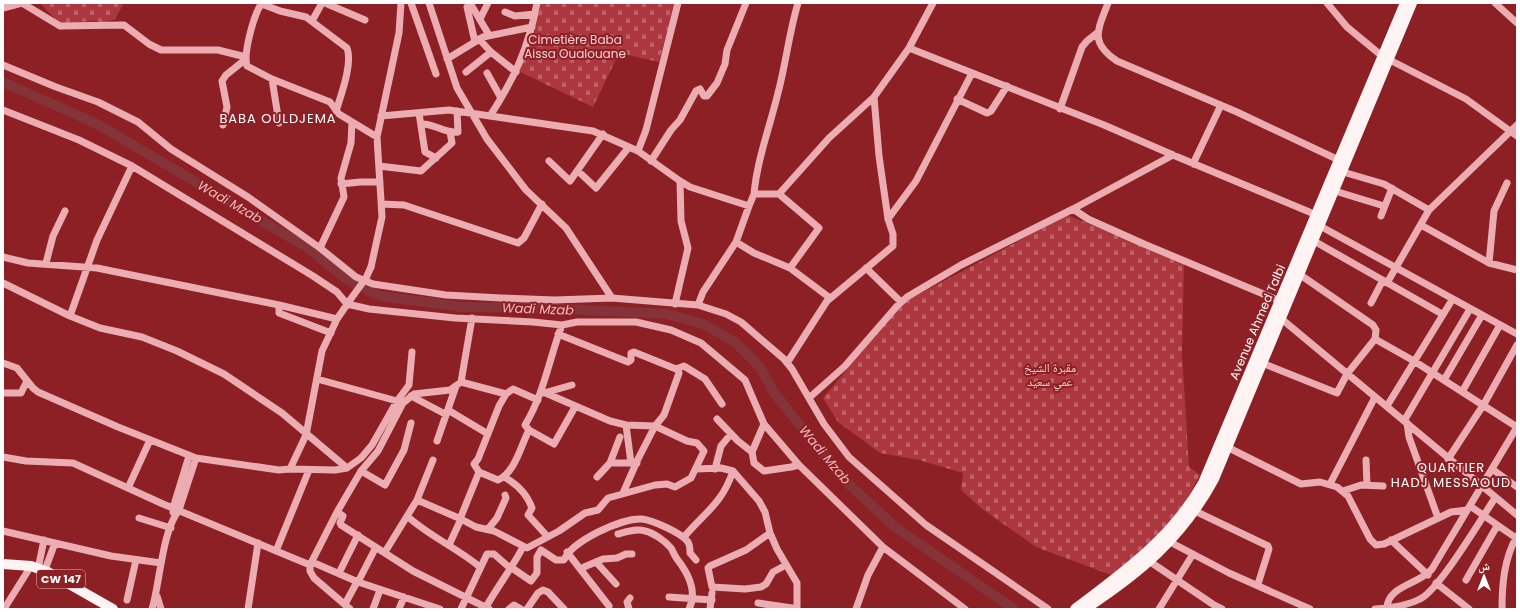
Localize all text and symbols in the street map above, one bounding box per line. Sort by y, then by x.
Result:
park label: Cimetière Baba Aissa Oualouane [524,31,626,62]
district label: BABA OULDJEMA [219,109,337,128]
water label: Wadi Mzab [194,176,266,228]
street label: Avenue Ahmed Talbi [1225,262,1289,382]
water label: Wadi Mzab [502,298,575,320]
park label: مقبرة الشيخ عمي سعيد [1024,359,1076,392]
water label: Wadi Mzab [795,421,856,489]
district label: QUARTIER HADJ MESSAOUD [1391,458,1511,492]
north arrow [1464,556,1504,596]
text: ش [1478,558,1490,574]
road number: CW 147 [37,570,85,588]

